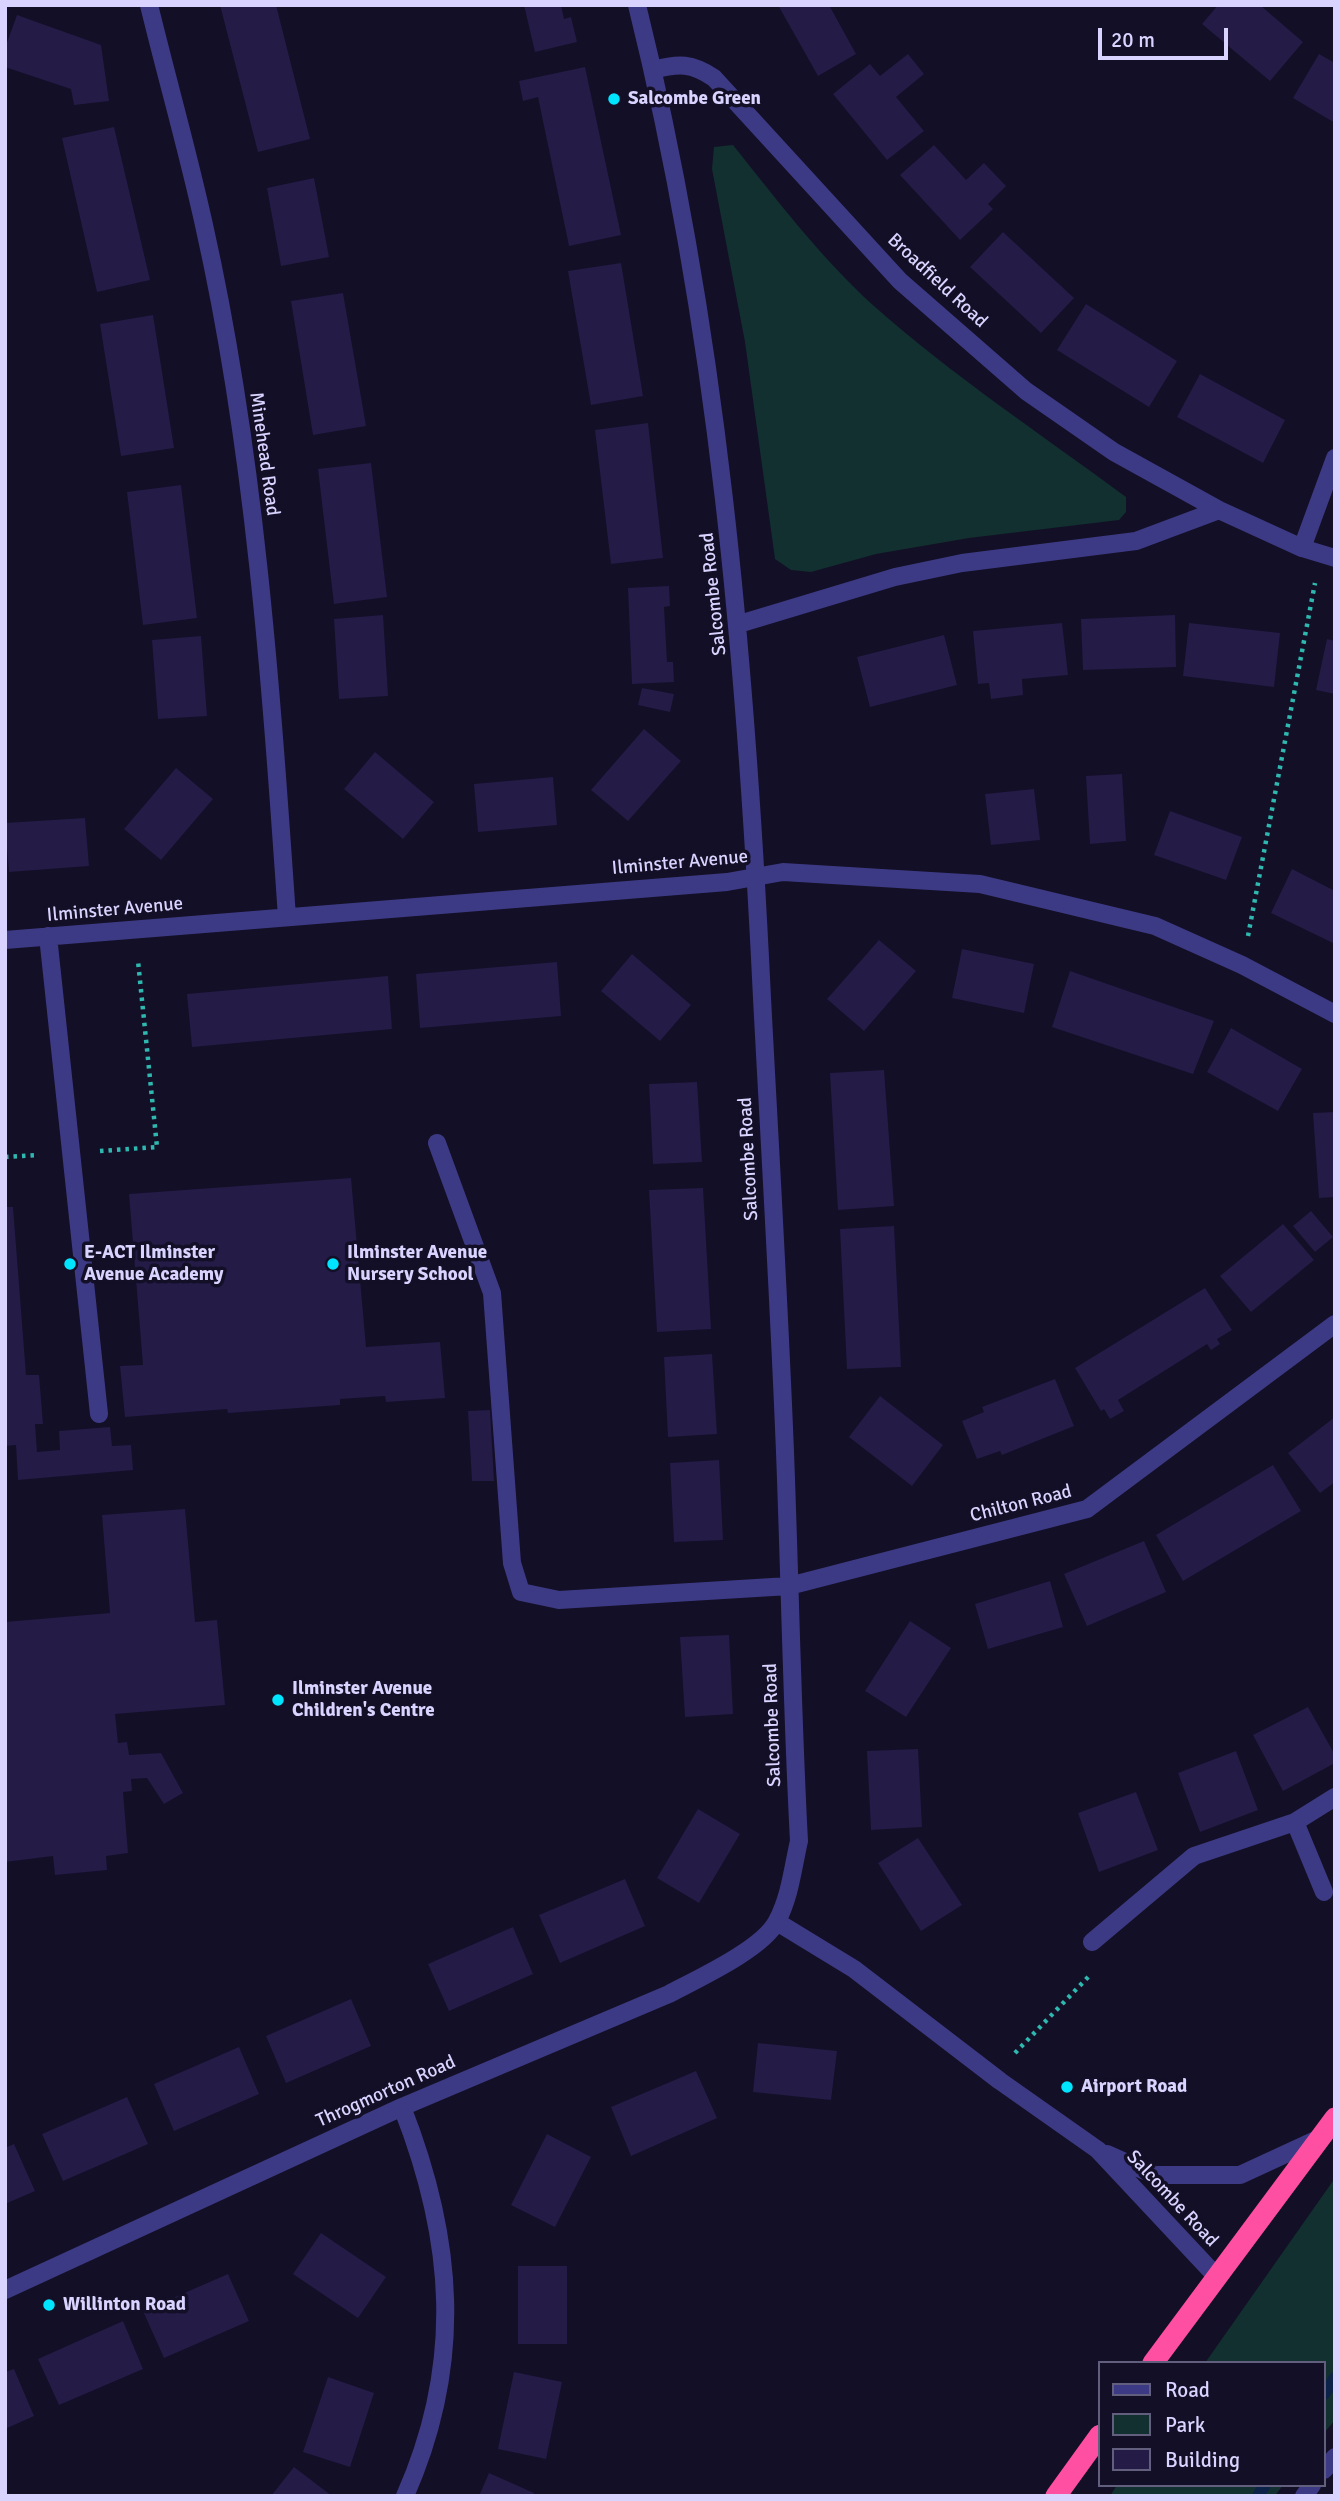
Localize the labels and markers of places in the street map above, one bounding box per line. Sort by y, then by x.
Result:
place label: Salcombe Green [628,88,761,110]
marker: Salcombe Green [606,91,622,107]
place label: E-ACT Ilminster Avenue Academy [84,1242,223,1286]
place label: Ilminster Avenue Nursery School [347,1242,487,1286]
marker: E-ACT Ilminster Avenue Academy [62,1256,78,1272]
marker: Ilminster Avenue Nursery School [325,1256,341,1272]
place label: Ilminster Avenue Children's Centre [292,1678,435,1722]
marker: Ilminster Avenue Children's Centre [270,1692,286,1708]
place label: Airport Road [1081,2076,1187,2098]
marker: Airport Road [1059,2079,1075,2095]
place label: Willinton Road [63,2294,186,2316]
marker: Willinton Road [41,2297,57,2313]

